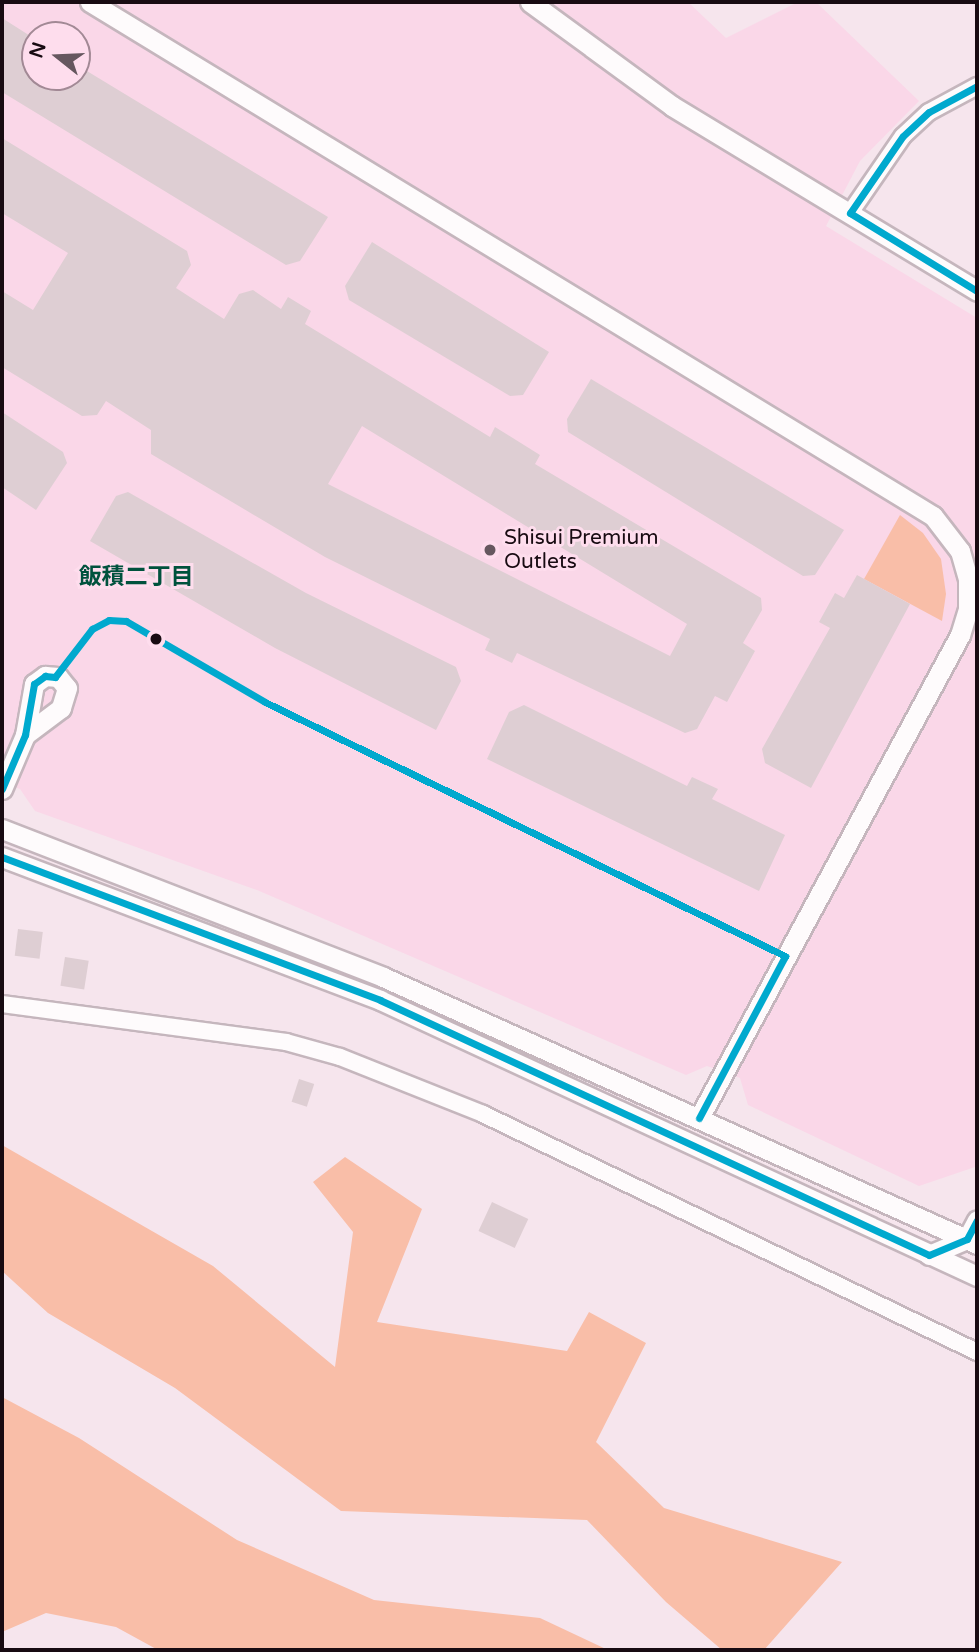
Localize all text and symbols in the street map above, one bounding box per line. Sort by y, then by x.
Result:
north arrow [21,21,91,91]
text: N [25,39,51,61]
place label: Shisui Premium Outlets [504,525,658,575]
marker: Shisui Premium Outlets [482,542,498,558]
district label: 飯積二丁目 [79,563,193,591]
unlabelled marker [149,632,163,646]

